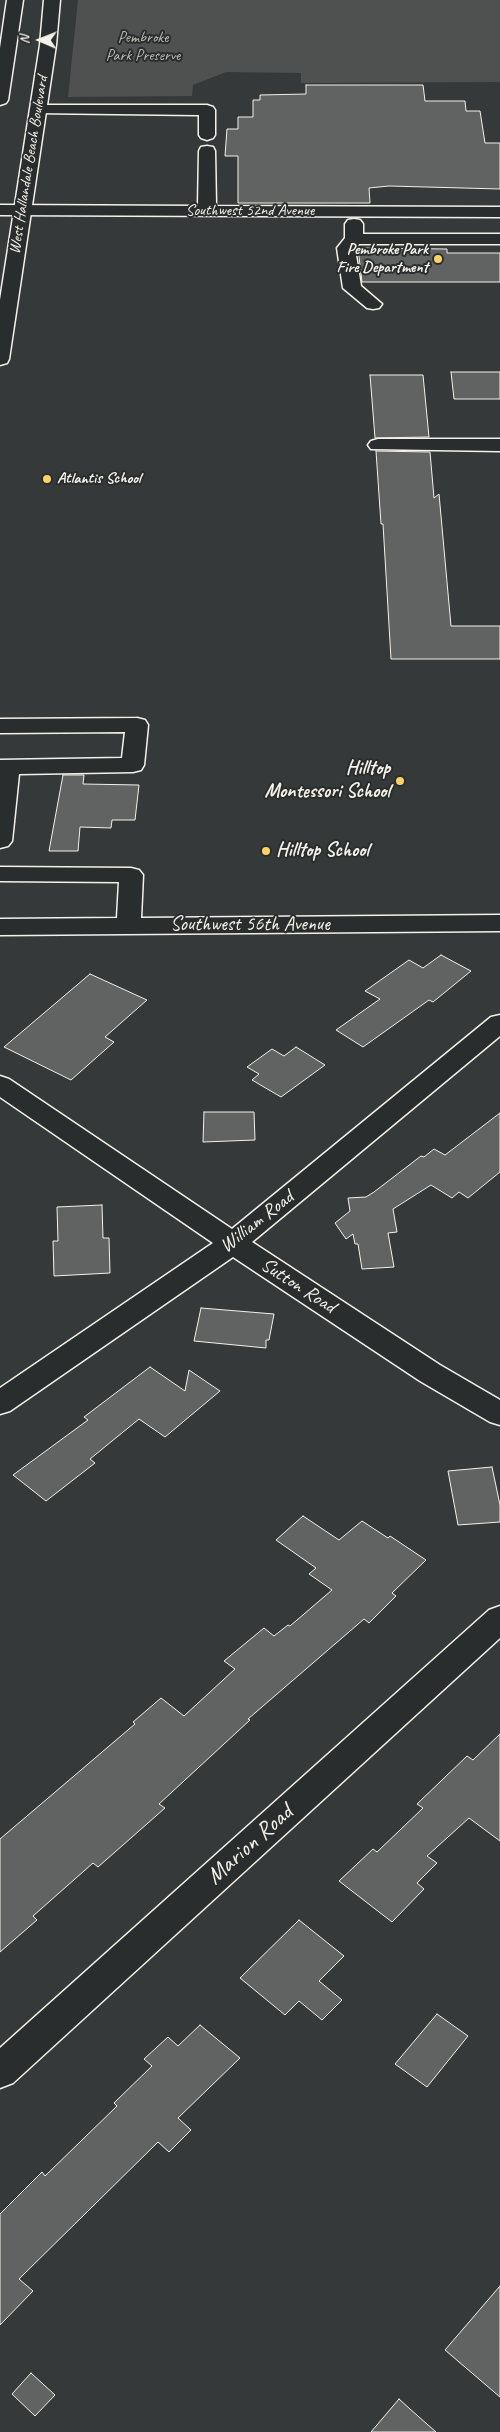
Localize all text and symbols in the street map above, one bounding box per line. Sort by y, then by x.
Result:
north arrow [15,15,65,65]
park label: Pembroke Park Preserve [106,28,180,66]
text: N [16,35,33,44]
street label: West Hallandale Beach Boulevard [5,75,53,255]
street label: Southwest 52nd Avenue [186,201,314,221]
place label: Pembroke Park Fire Department [337,240,428,278]
marker: Pembroke Park Fire Department [432,253,444,265]
place label: Atlantis School [57,469,141,489]
marker: Atlantis School [41,473,53,485]
place label: Hilltop Montessori School [264,757,390,804]
marker: Hilltop Montessori School [394,775,406,787]
place label: Hilltop School [276,839,369,863]
marker: Hilltop School [260,845,272,857]
street label: Southwest 56th Avenue [170,913,330,937]
street label: William Road [215,1186,299,1258]
street label: Sutton Road [256,1253,340,1319]
street label: Marion Road [201,1799,299,1891]

